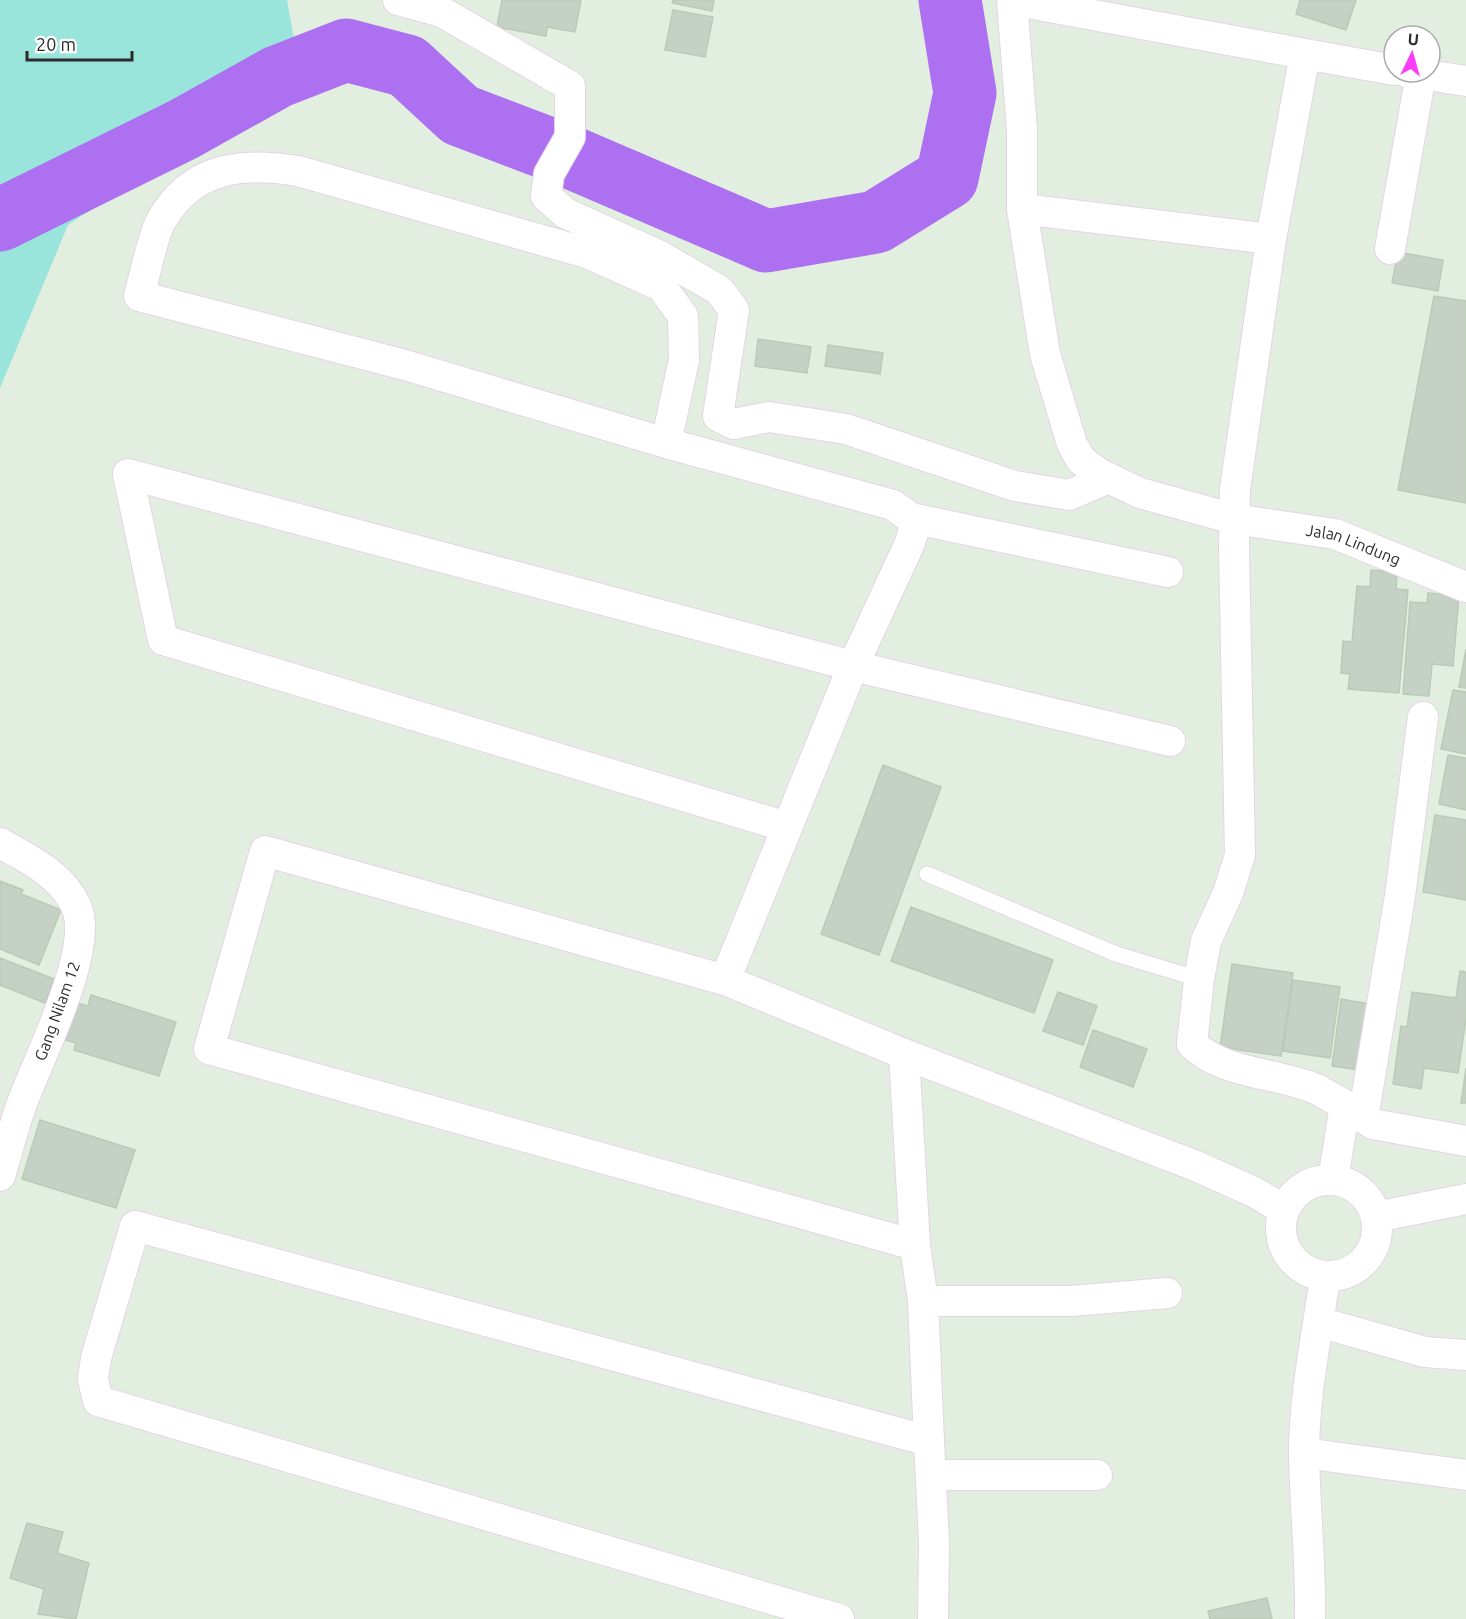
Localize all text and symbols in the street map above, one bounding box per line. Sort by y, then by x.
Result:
scale bar [27,24,132,62]
north arrow [1382,24,1442,84]
text: U [1407,30,1420,49]
text: 20 m [36,34,76,54]
street label: Jalan Lindung [1305,521,1403,569]
street label: Gang Nilam 12 [31,959,83,1063]

